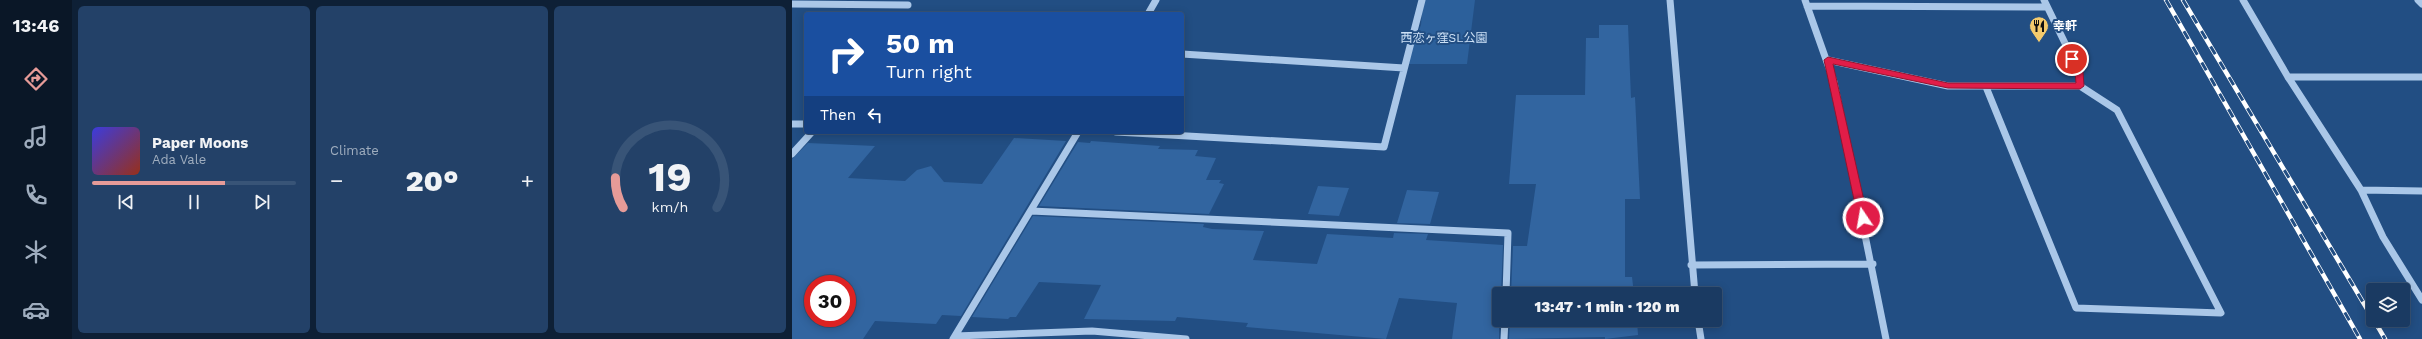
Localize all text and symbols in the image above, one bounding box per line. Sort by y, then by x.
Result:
text: 13:46 [13,15,59,36]
restaurant icon: 幸軒 [2028,15,2050,43]
place label: 幸軒 [2053,19,2077,33]
text: 50 m [886,27,955,60]
icon: right [820,28,872,80]
park label: 西恋ヶ窪SL公園 [1401,31,1487,45]
pin [2055,42,2089,76]
icon: arrive [2061,48,2083,70]
text: Turn right [886,61,972,82]
icon: directions [22,65,50,93]
icon: left [864,104,886,126]
text: Then [820,106,856,124]
icon: music [22,123,50,151]
text: Paper Moons [152,134,248,152]
text: Climate [330,143,379,158]
text: 19 [648,151,692,200]
text: Ada Vale [152,152,206,167]
text: 20° [406,163,458,198]
text: − [330,168,343,193]
text: + [521,168,534,193]
icon: phone [22,181,50,209]
icon: previous [115,191,137,213]
icon: pause [183,191,205,213]
icon: next [251,191,273,213]
position arrow [1842,197,1884,239]
text: km/h [652,198,688,214]
icon: climate [22,238,50,266]
speed limit sign: 30 [804,275,856,327]
map controls [2366,283,2410,327]
button: layers [2366,283,2410,327]
icon: car [22,296,50,324]
text: 13:47 · 1 min · 120 m [1534,298,1680,316]

